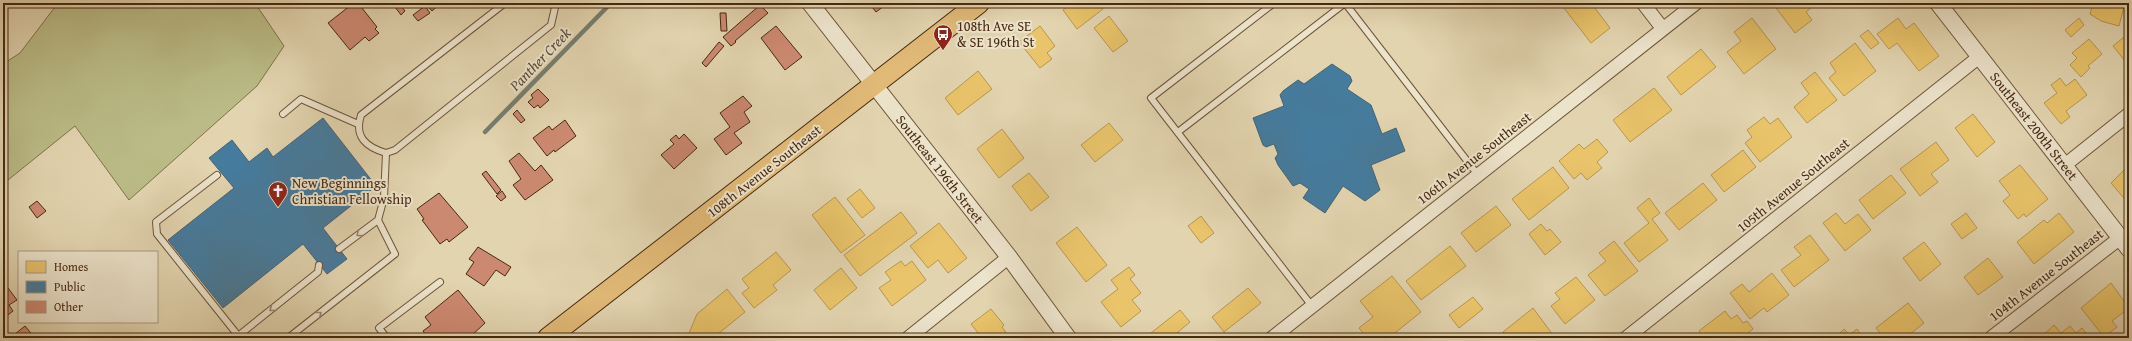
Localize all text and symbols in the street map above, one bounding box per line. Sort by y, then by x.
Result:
place label: 108th Ave SE & SE 196th St [957,16,1034,52]
water label: Panther Creek [504,23,576,96]
bus stop icon: 108th Ave SE & SE 196th St [932,23,954,51]
street label: Southeast 200th Street [1985,68,2083,184]
street label: 106th Avenue Southeast [1413,107,1535,209]
street label: Southeast 196th Street [891,111,989,227]
street label: 108th Avenue Southeast [703,120,825,222]
street label: 105th Avenue Southeast [1732,133,1854,237]
place label: New Beginnings Christian Fellowship [292,173,412,209]
church icon: New Beginnings Christian Fellowship [267,180,289,208]
street label: 104th Avenue Southeast [1985,224,2107,326]
one-way arrow [357,229,364,236]
legend [18,251,158,323]
text: Homes [54,258,89,275]
text: Public [54,278,86,295]
text: Other [54,298,83,315]
one-way arrow [269,304,276,311]
one-way arrow [314,312,321,319]

